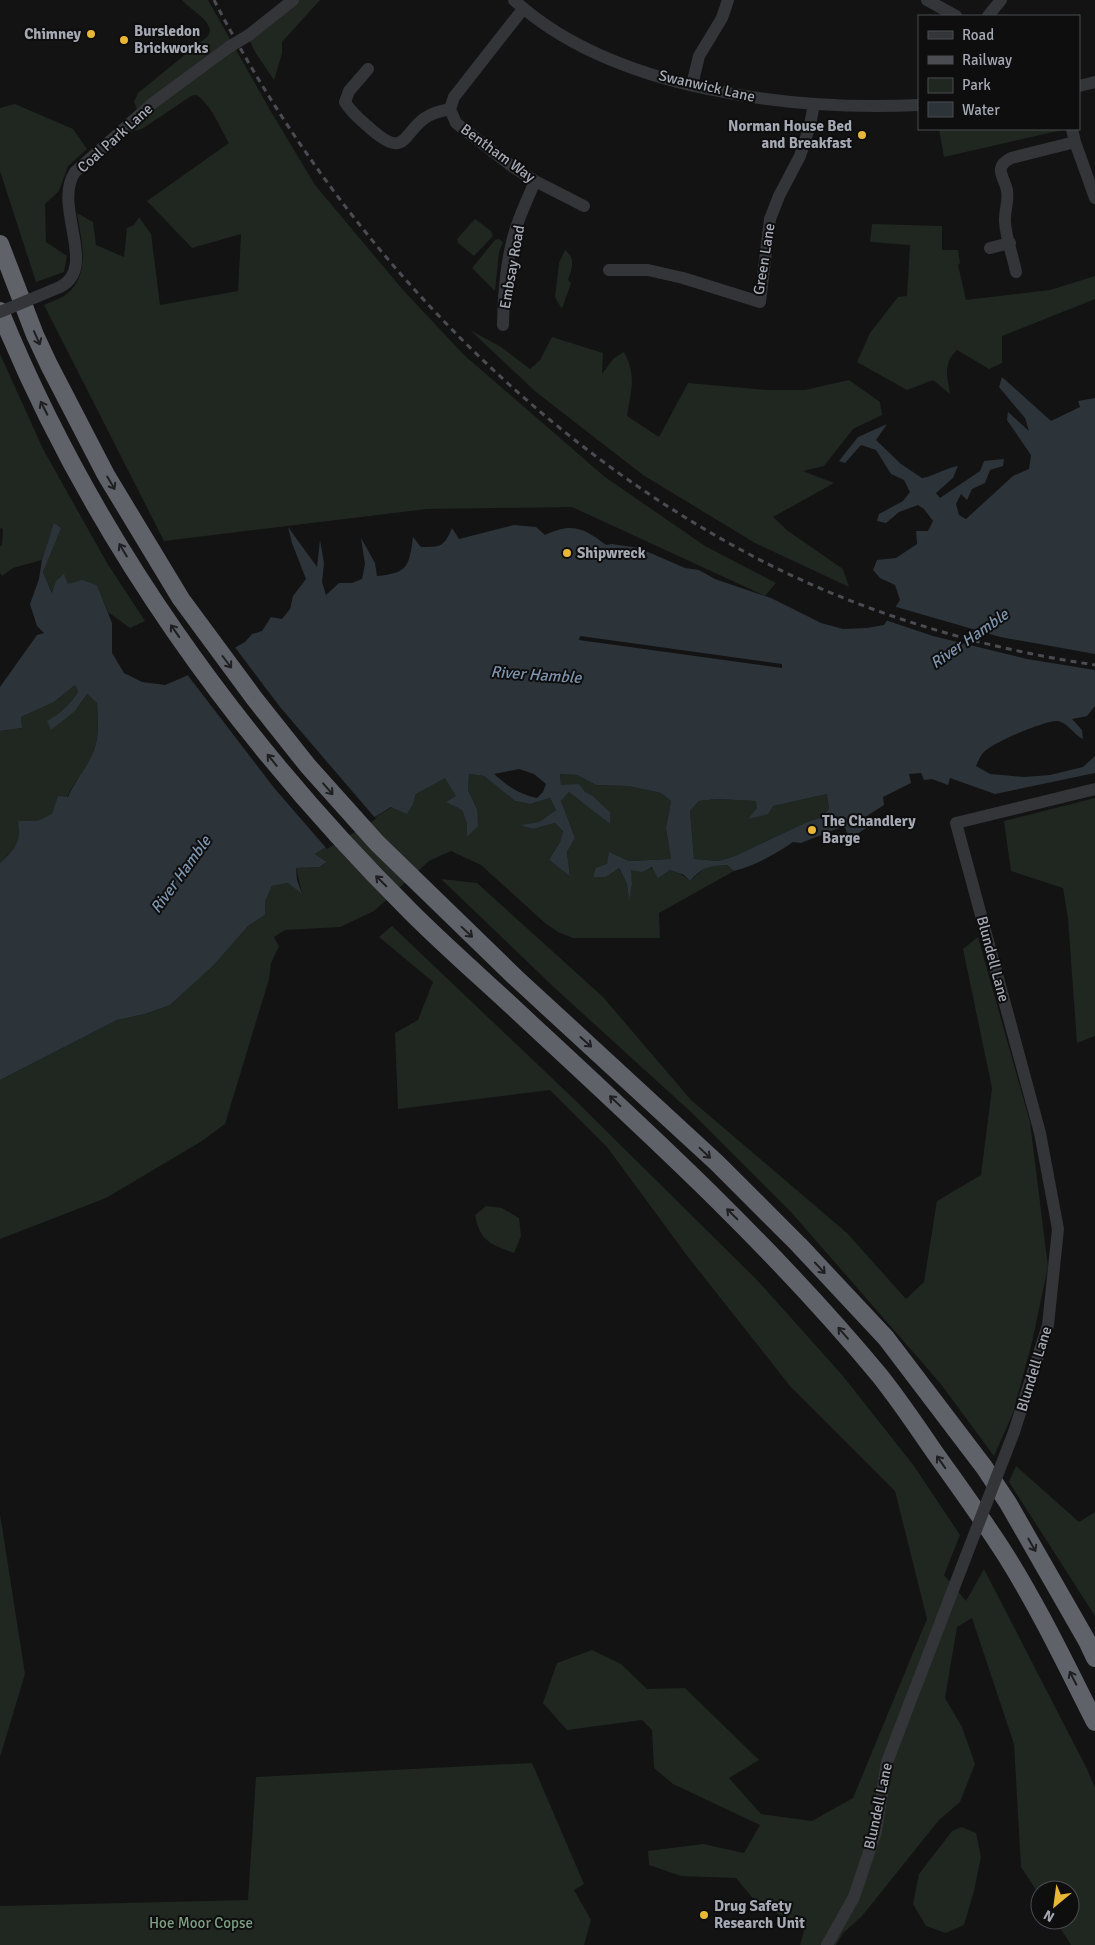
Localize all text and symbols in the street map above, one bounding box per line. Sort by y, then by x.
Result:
legend [918,15,1080,130]
place label: Bursledon Brickworks [134,22,209,57]
place label: Chimney [24,25,82,43]
text: Road [962,26,994,44]
marker: Chimney [85,28,97,40]
marker: Bursledon Brickworks [118,34,130,46]
text: Railway [962,51,1012,69]
street label: Swanwick Lane [657,66,757,106]
text: Park [962,76,991,94]
street label: Coal Park Lane [74,99,156,177]
text: Water [962,101,1000,119]
place label: Norman House Bed and Breakfast [728,117,852,152]
street label: Bentham Way [457,120,539,186]
marker: Norman House Bed and Breakfast [856,129,868,141]
street label: Green Lane [749,222,779,296]
street label: Embsay Road [496,224,528,310]
one-way arrow [32,330,42,345]
one-way arrow [39,401,49,416]
one-way arrow [106,475,116,489]
one-way arrow [117,544,127,558]
place label: Shipwreck [577,544,646,562]
marker: Shipwreck [561,547,573,559]
water label: River Hamble [927,604,1013,673]
one-way arrow [170,624,180,638]
one-way arrow [221,655,232,668]
water label: River Hamble [490,662,583,688]
one-way arrow [267,754,278,767]
one-way arrow [323,782,334,795]
place label: The Chandlery Barge [822,812,916,847]
marker: The Chandlery Barge [806,824,818,836]
water label: River Hamble [146,831,216,917]
one-way arrow [375,876,387,888]
street label: Blundell Lane [973,914,1013,1004]
one-way arrow [461,926,474,938]
one-way arrow [580,1036,593,1048]
one-way arrow [609,1095,621,1107]
one-way arrow [699,1147,712,1158]
one-way arrow [726,1208,738,1220]
one-way arrow [814,1261,826,1274]
street label: Blundell Lane [1013,1324,1055,1414]
one-way arrow [837,1326,849,1339]
one-way arrow [936,1456,947,1469]
one-way arrow [1027,1538,1037,1553]
one-way arrow [1068,1671,1077,1686]
street label: Blundell Lane [860,1761,896,1851]
north arrow [1030,1880,1080,1930]
place label: Drug Safety Research Unit [714,1897,805,1932]
text: N [1041,1906,1057,1926]
marker: Drug Safety Research Unit [698,1909,710,1921]
park label: Hoe Moor Copse [149,1914,253,1932]

